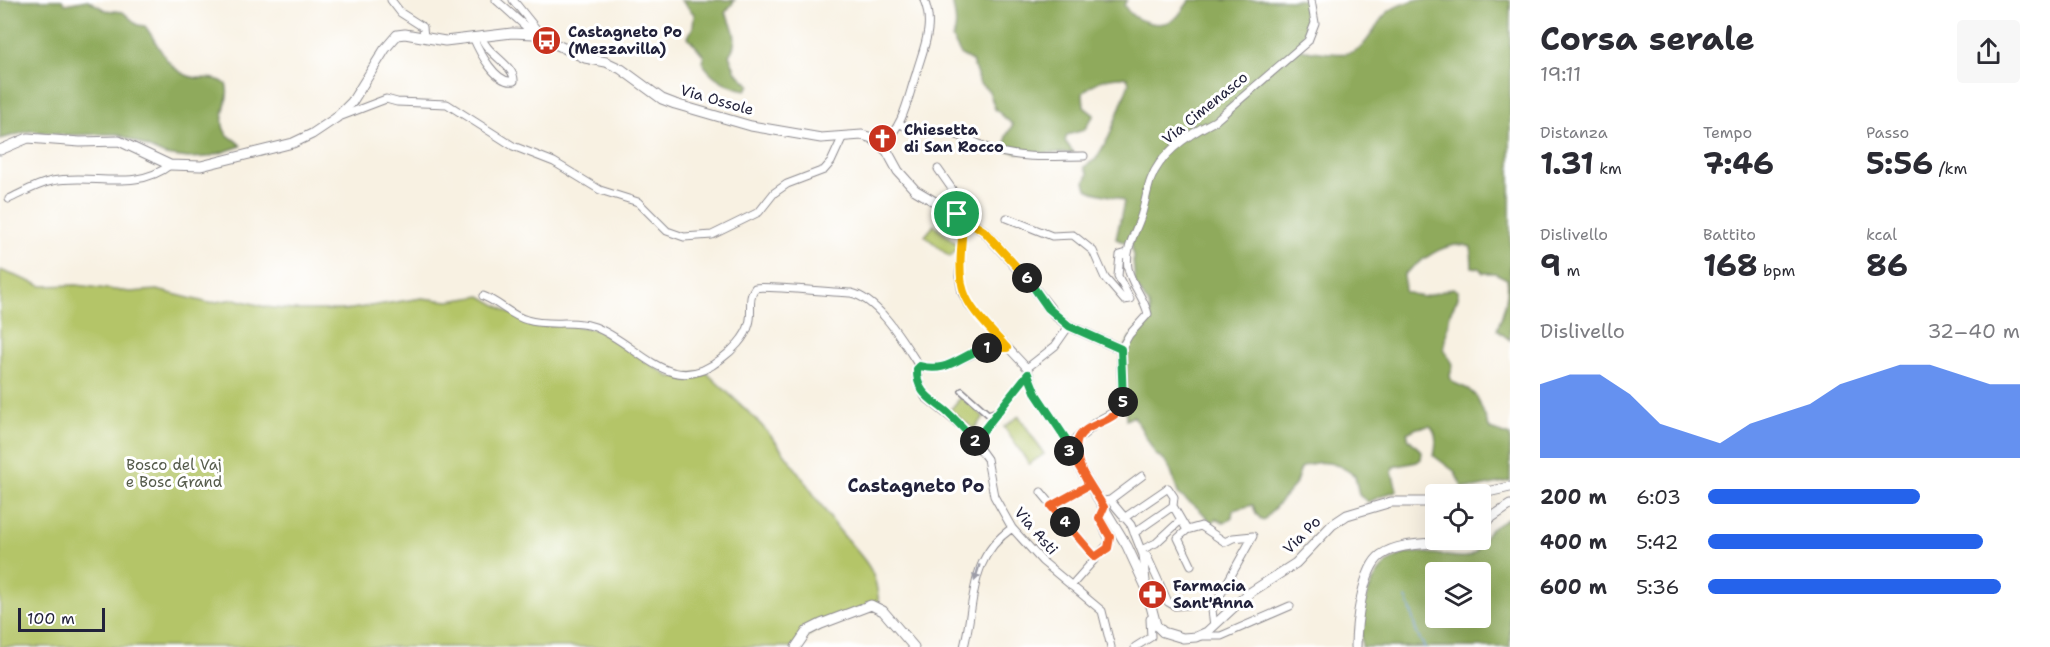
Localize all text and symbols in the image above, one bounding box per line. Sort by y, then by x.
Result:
text: Corsa serale [1540,16,1755,61]
button: share [1957,20,2020,83]
place label: Castagneto Po (Mezzavilla) [568,22,682,59]
bus stop icon: Castagneto Po (Mezzavilla) [531,25,563,57]
text: 19:11 [1540,61,1581,87]
street label: Via Cimenasco [1158,67,1252,149]
street label: Via Ossole [678,80,756,120]
place label: Chiesetta di San Rocco [904,120,1004,157]
text: Distanza [1540,122,1608,143]
text: Tempo [1703,122,1752,143]
text: Passo [1866,122,1909,143]
church icon: Chiesetta di San Rocco [867,123,899,155]
text: 1.31 [1540,143,1594,184]
text: 7:46 [1703,143,1774,184]
text: 5:56 [1866,143,1933,184]
text: km [1594,158,1622,179]
text: /km [1933,158,1967,179]
pin [931,188,982,239]
icon: arrive [940,197,973,230]
text: Dislivello [1540,224,1608,245]
text: Battito [1703,224,1756,245]
text: kcal [1866,224,1897,245]
text: 9 [1540,245,1561,286]
text: 168 [1703,245,1758,286]
text: 86 [1866,245,1908,286]
text: m [1561,260,1580,281]
text: bpm [1758,260,1795,281]
pin: 6 [1012,263,1042,293]
text: 6 [1021,267,1033,288]
text: Dislivello [1540,318,1625,344]
text: 32–40 m [1927,318,2020,344]
pin: 1 [972,333,1002,363]
text: 1 [983,337,991,358]
pin: 5 [1108,387,1138,417]
text: 5 [1118,391,1128,412]
pin: 2 [960,426,990,456]
text: 2 [969,430,981,451]
pin: 3 [1054,436,1084,466]
text: 3 [1063,440,1075,461]
park label: Bosco del Vaj e Bosc Grand [126,455,223,492]
district label: Castagneto Po [848,474,984,498]
map controls [1425,484,1491,628]
button: locate [1425,484,1491,550]
text: 200 m [1540,484,1607,510]
text: 6:03 [1636,484,1681,510]
street label: Via Asti [1010,503,1062,559]
pin: 4 [1050,507,1080,537]
text: 4 [1059,511,1071,532]
street label: Via Po [1279,512,1325,558]
text: 400 m [1540,529,1607,555]
text: 5:42 [1636,529,1678,555]
button: layers [1425,562,1491,628]
one-way arrow [972,564,981,582]
text: 600 m [1540,574,1607,600]
text: 5:36 [1636,574,1679,600]
place label: Farmacia Sant'Anna [1173,576,1254,613]
pharmacy icon: Farmacia Sant'Anna [1136,579,1168,611]
scale bar [18,605,105,632]
text: 100 m [27,608,75,629]

